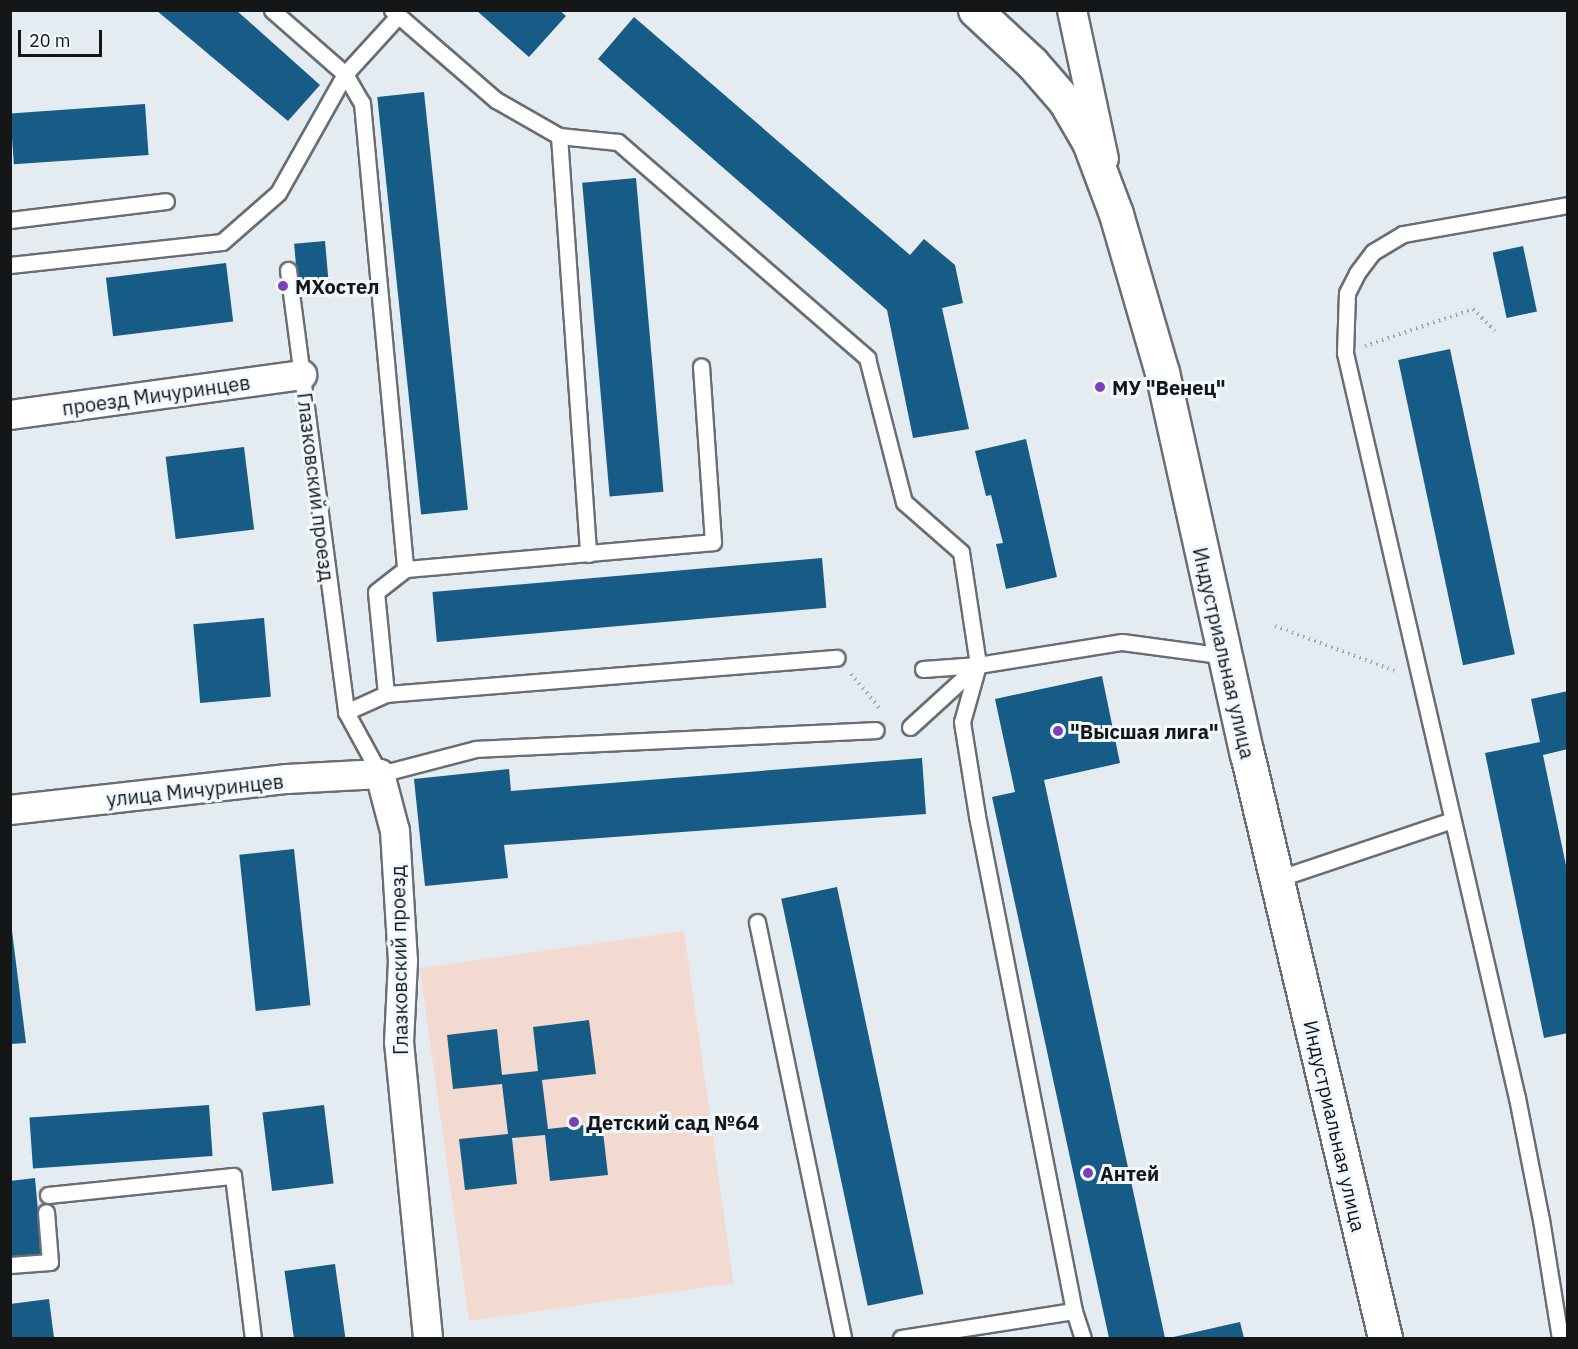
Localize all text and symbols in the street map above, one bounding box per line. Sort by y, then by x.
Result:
scale bar [21,18,105,56]
text: 20 m [29,29,71,52]
place label: МХостел [295,274,379,298]
marker: МХостел [276,279,290,293]
street label: проезд Мичуринцев [60,370,252,420]
place label: МУ "Венец" [1112,375,1226,399]
marker: МУ "Венец" [1093,380,1107,394]
street label: Глазковский проезд [293,391,339,583]
street label: Индустриальная улица [1188,545,1260,761]
place label: "Высшая лига" [1070,719,1219,743]
marker: "Высшая лига" [1051,724,1065,738]
street label: улица Мичуринцев [105,769,285,811]
street label: Глазковский проезд [385,865,413,1055]
street label: Индустриальная улица [1299,1018,1371,1234]
place label: Детский сад №64 [586,1110,759,1134]
marker: Детский сад №64 [567,1115,581,1129]
place label: Антей [1100,1161,1159,1185]
marker: Антей [1081,1166,1095,1180]

